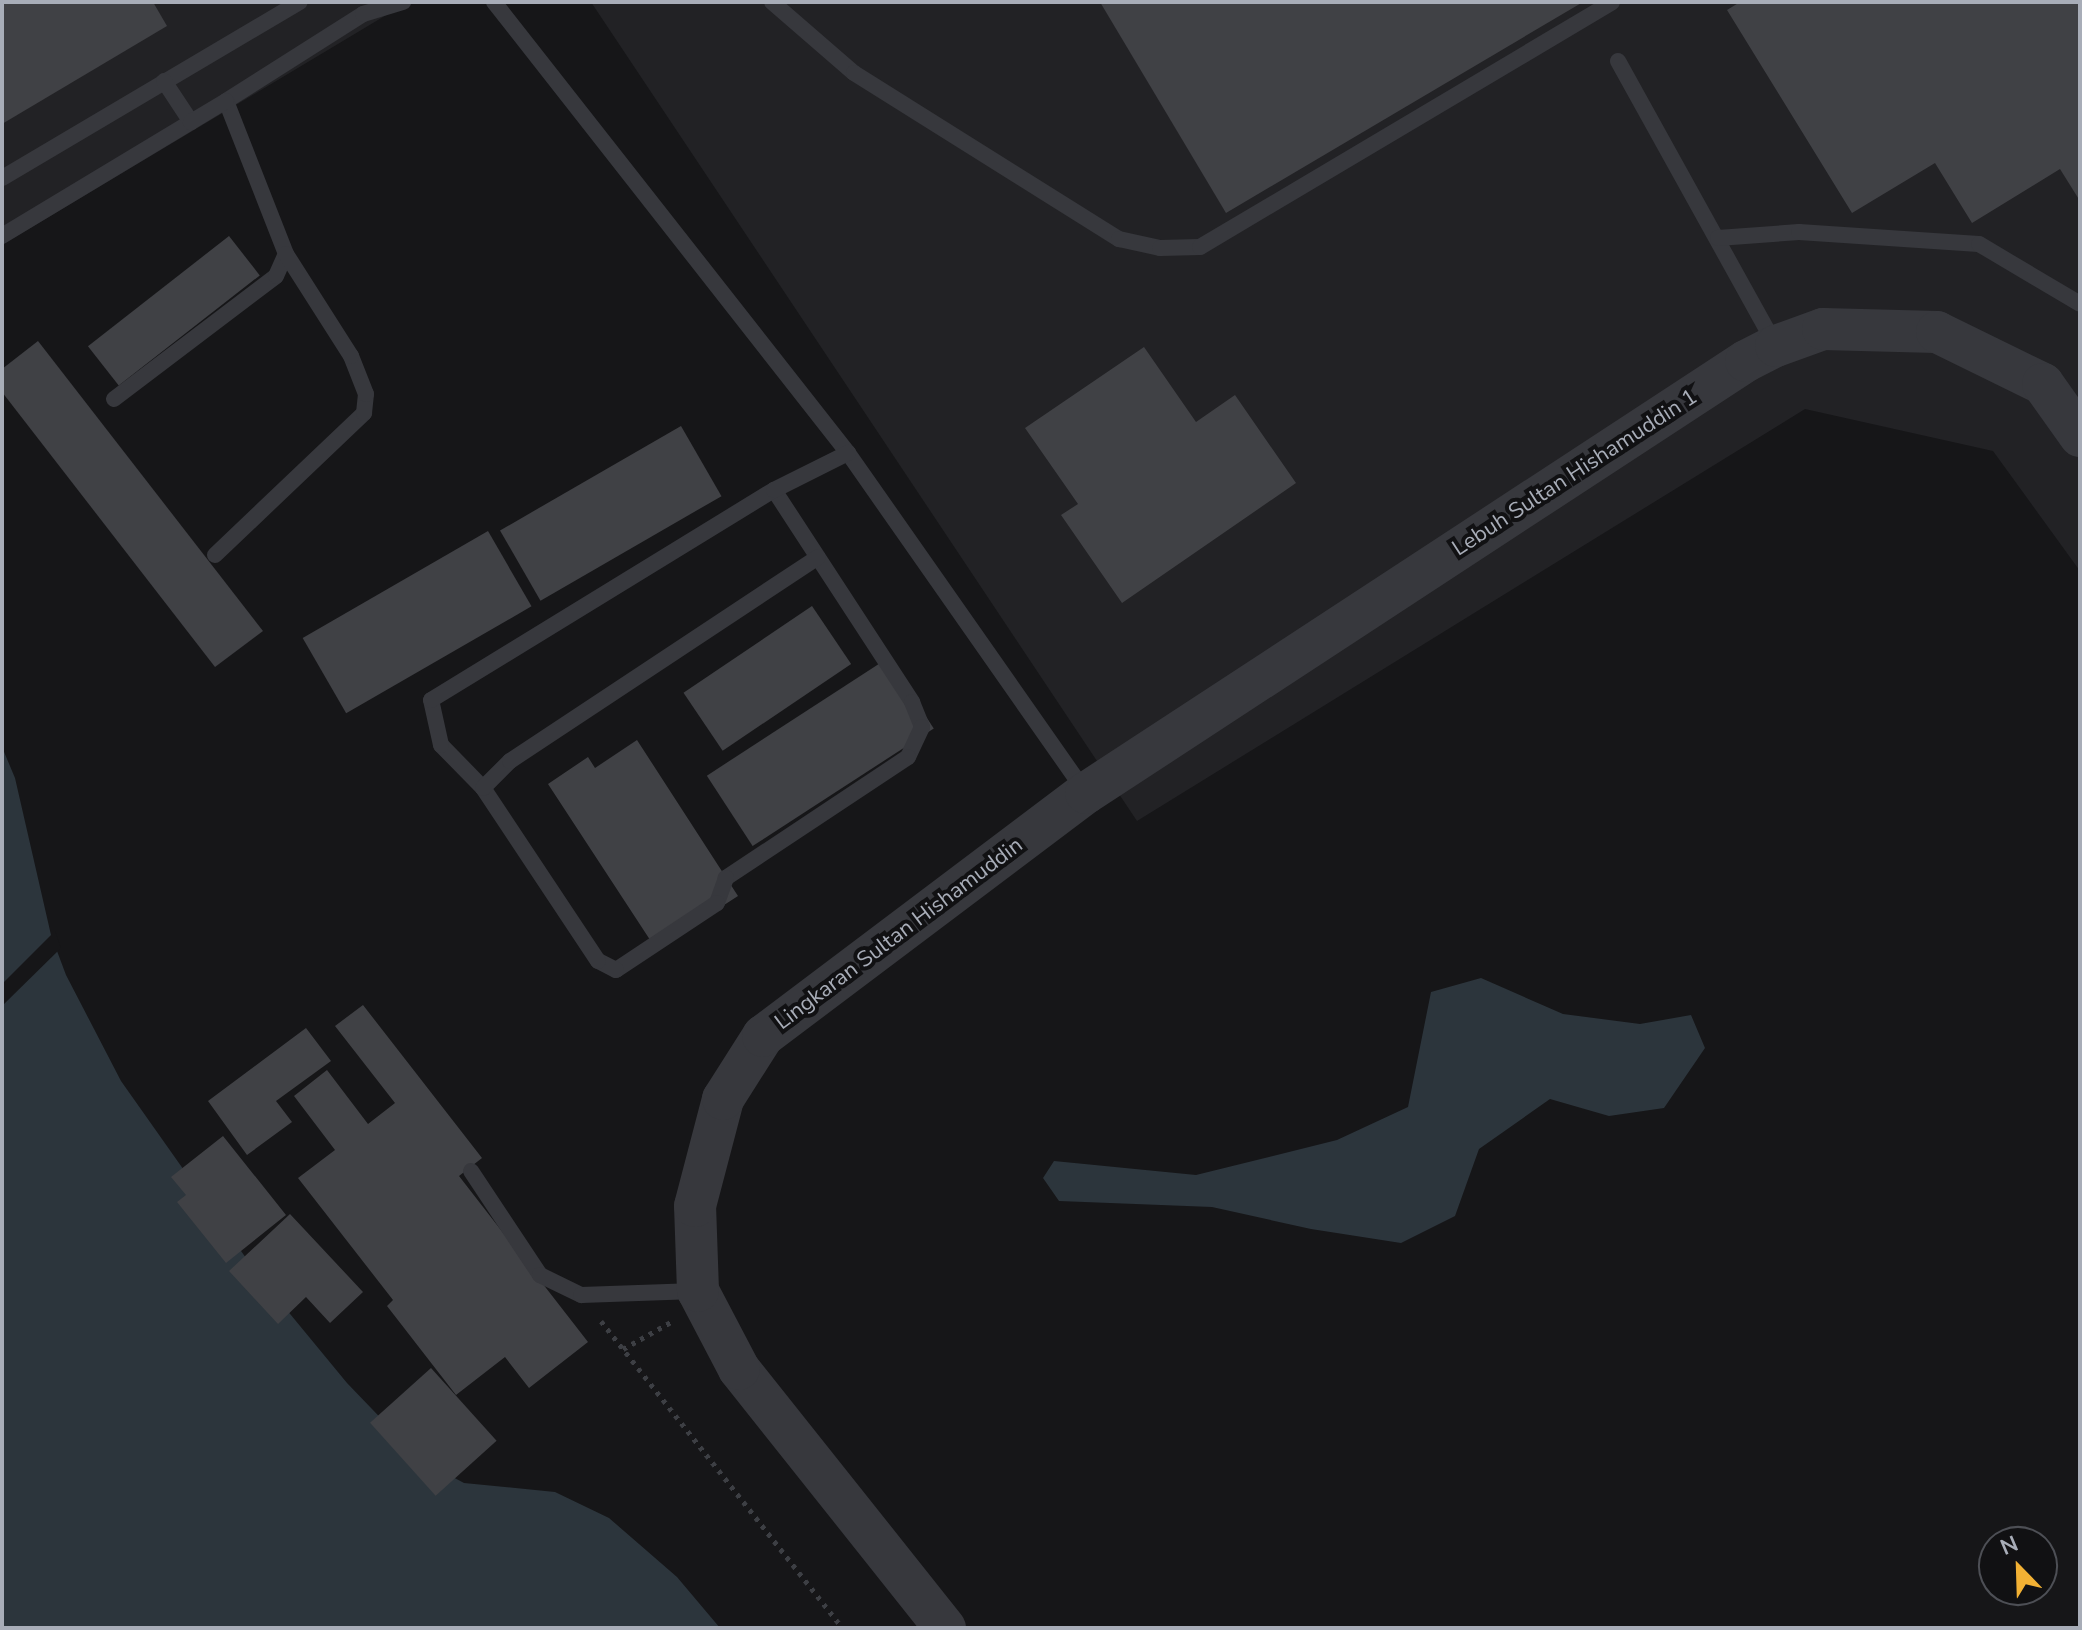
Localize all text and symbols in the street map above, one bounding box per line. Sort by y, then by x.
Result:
street label: Lebuh Sultan Hishamuddin 1 [1448,384,1702,562]
street label: Lingkaran Sultan Hishamuddin [770,832,1028,1036]
north arrow [1978,1526,2058,1606]
text: N [1996,1529,2023,1563]

